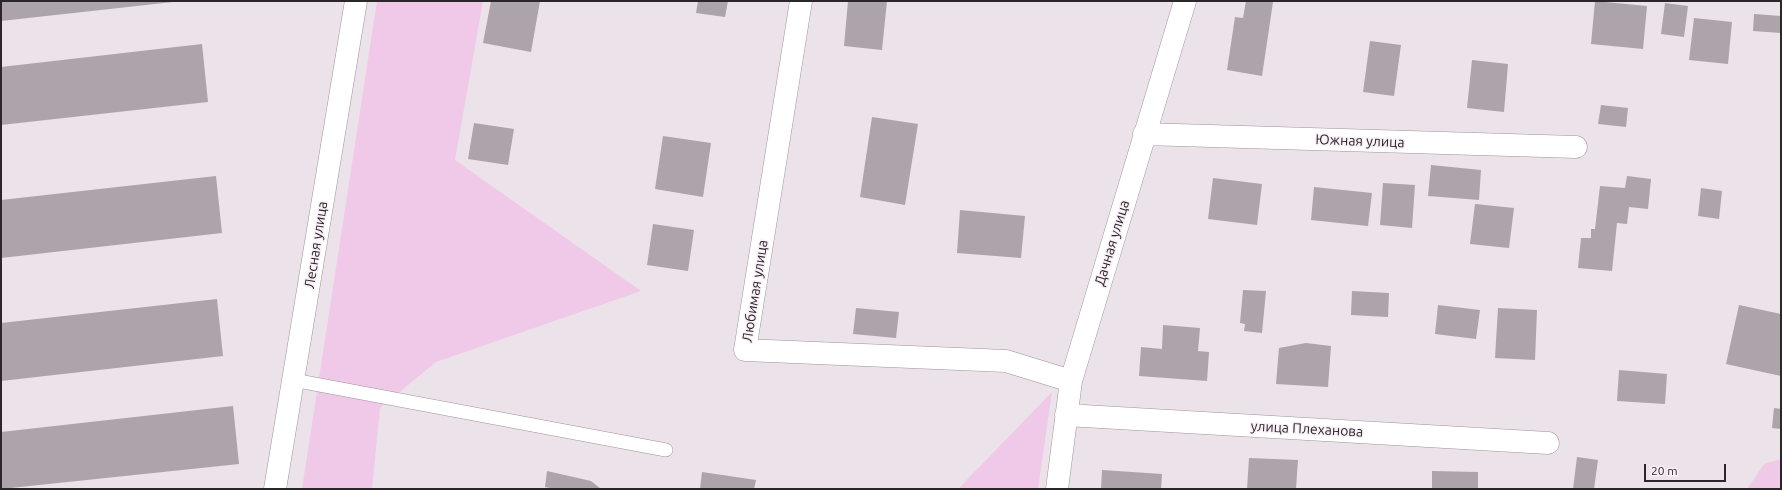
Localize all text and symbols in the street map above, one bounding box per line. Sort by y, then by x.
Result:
street label: Южная улица [1315,131,1405,151]
street label: Дачная улица [1091,198,1133,288]
street label: Лесная улица [301,200,331,290]
street label: Любимая улица [739,238,771,344]
street label: улица Плеханова [1250,418,1364,440]
scale bar [1646,456,1728,482]
text: 20 m [1651,464,1678,477]

